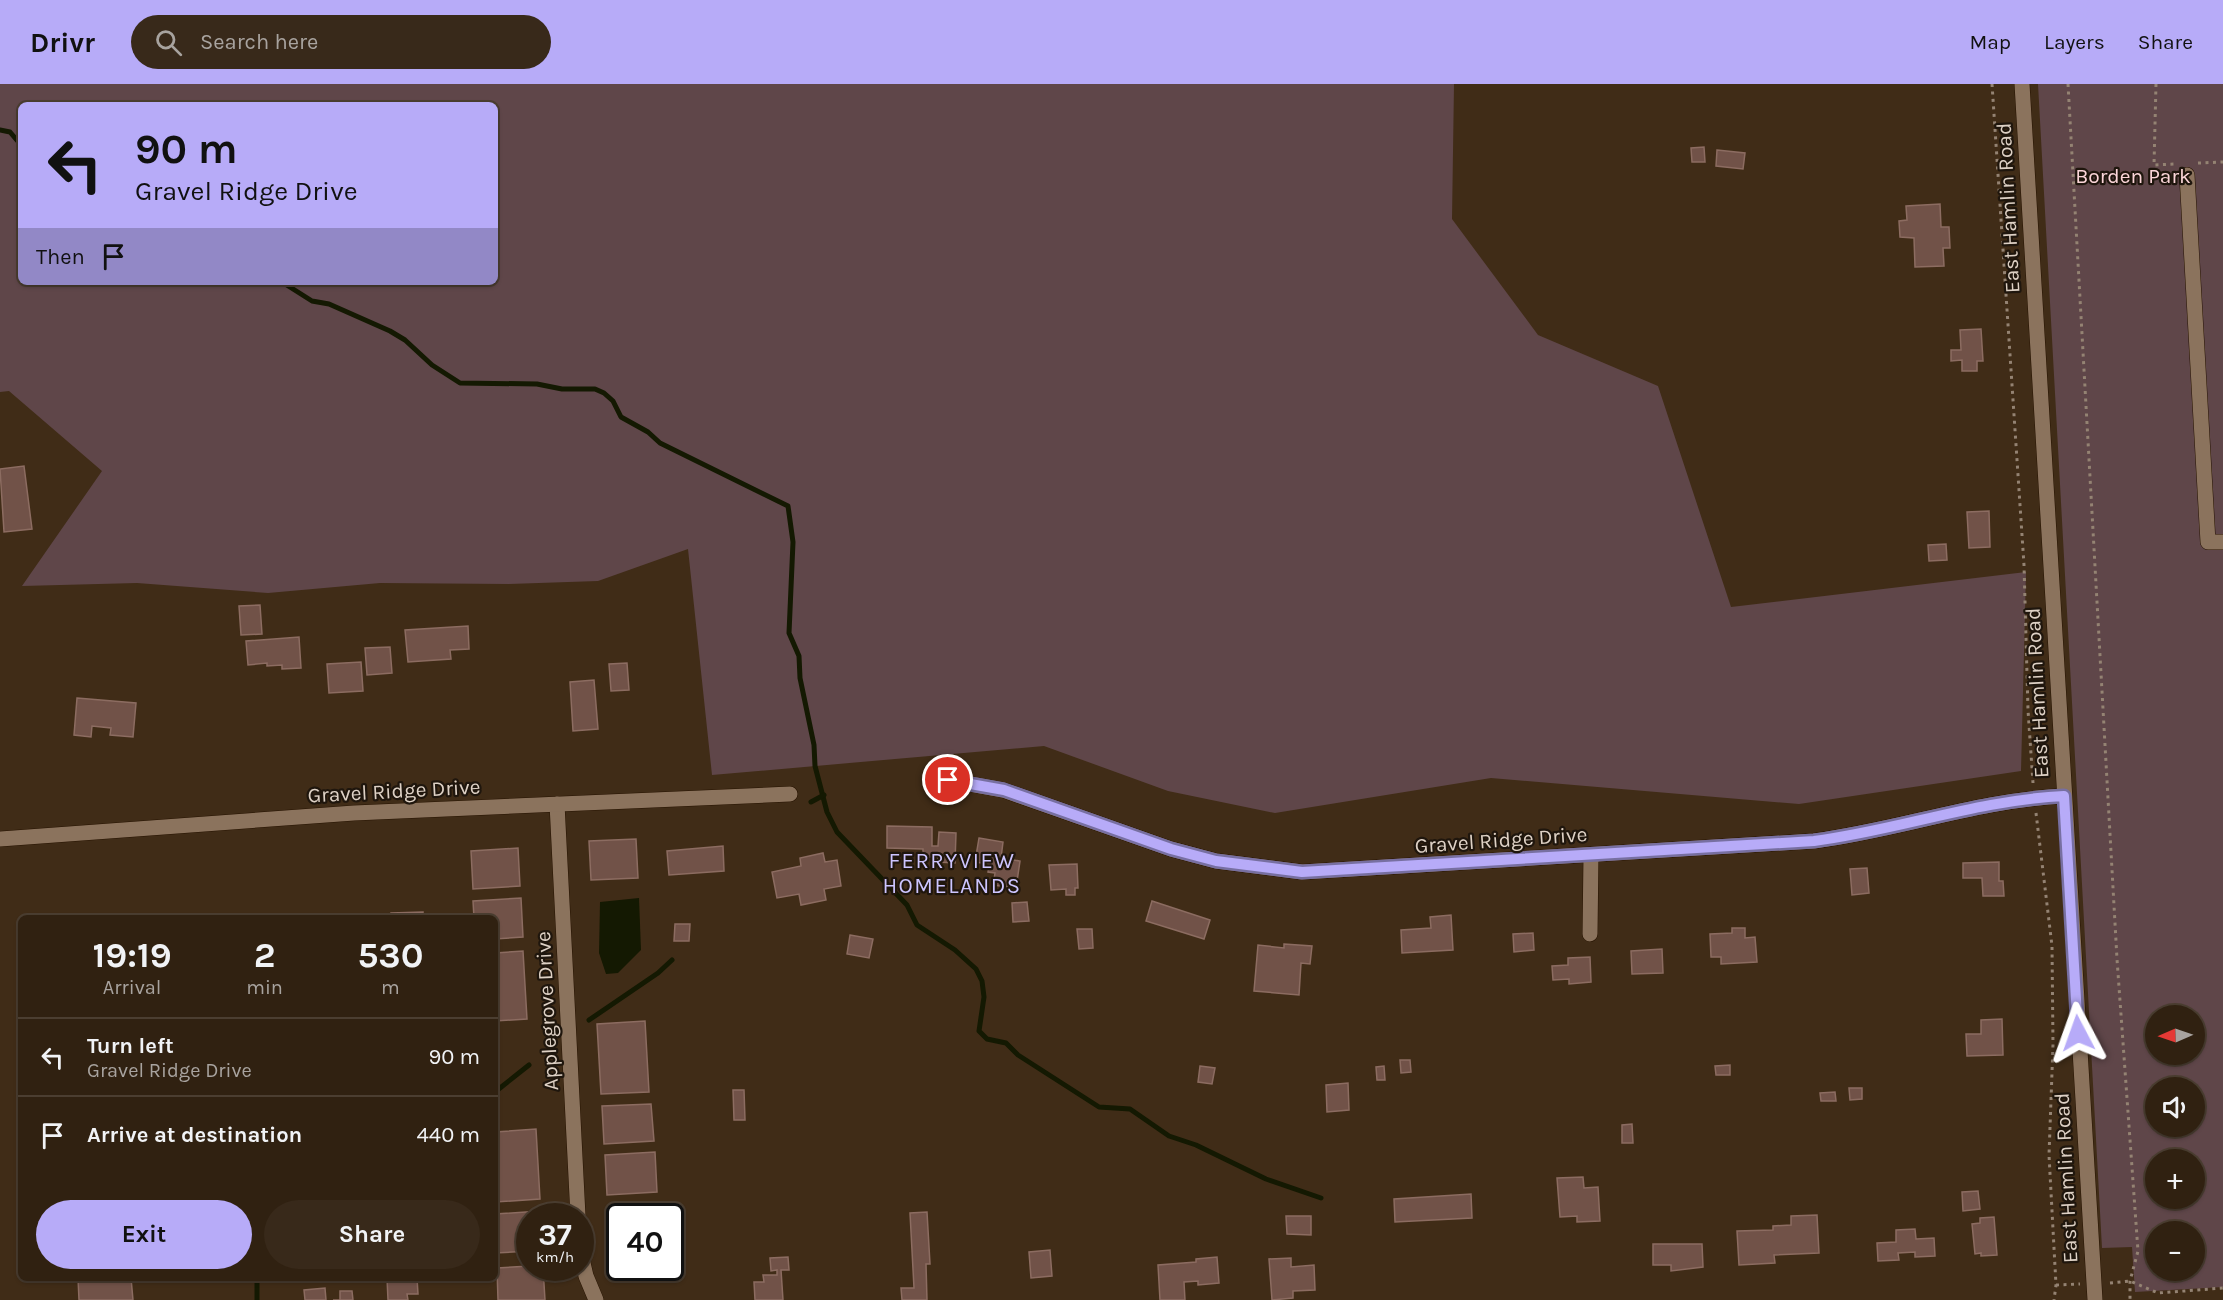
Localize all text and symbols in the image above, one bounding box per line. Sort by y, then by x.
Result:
search box [131,15,551,69]
text: Drivr [30,26,95,59]
icon: search [152,26,185,59]
text: Search here [200,29,318,55]
text: Map [1969,30,2011,54]
text: Layers [2044,30,2105,54]
text: Share [2138,30,2193,54]
street label: East Hamlin Road [1992,122,2024,294]
text: 90 m [135,124,238,174]
icon: left [36,126,114,204]
park label: Borden Park [2075,164,2191,188]
text: Gravel Ridge Drive [135,175,358,207]
icon: arrive [97,240,130,273]
text: Then [36,244,85,270]
street label: East Hamlin Road [2021,607,2053,779]
pin [922,754,973,805]
icon: arrive [931,763,964,796]
street label: Gravel Ridge Drive [307,774,481,808]
street label: Gravel Ridge Drive [1414,822,1588,858]
district label: FERRYVIEW HOMELANDS [882,848,1022,899]
street label: Applegrove Drive [531,931,563,1091]
text: 19:19 [92,934,172,976]
text: 2 [254,934,275,976]
text: 530 [357,934,424,976]
text: Arrival [103,976,161,999]
text: min [246,976,283,999]
text: m [381,976,400,999]
position arrow [2046,1001,2110,1065]
north arrow [2145,1005,2205,1065]
map controls [2145,1005,2205,1281]
text: Turn left [87,1033,174,1059]
icon: left [36,1041,69,1074]
text: 90 m [428,1044,480,1070]
text: Gravel Ridge Drive [87,1059,252,1082]
button: sound [2145,1077,2205,1137]
street label: East Hamlin Road [2050,1092,2082,1264]
icon: arrive [36,1119,69,1152]
text: Arrive at destination [87,1122,302,1148]
text: 440 m [417,1122,480,1148]
button: + [2145,1149,2205,1209]
button: Exit [36,1200,252,1269]
button: Share [264,1200,480,1269]
speed limit sign: 40 [606,1203,684,1281]
text: 37 [538,1217,572,1253]
button: − [2145,1221,2205,1281]
text: km/h [536,1248,574,1266]

